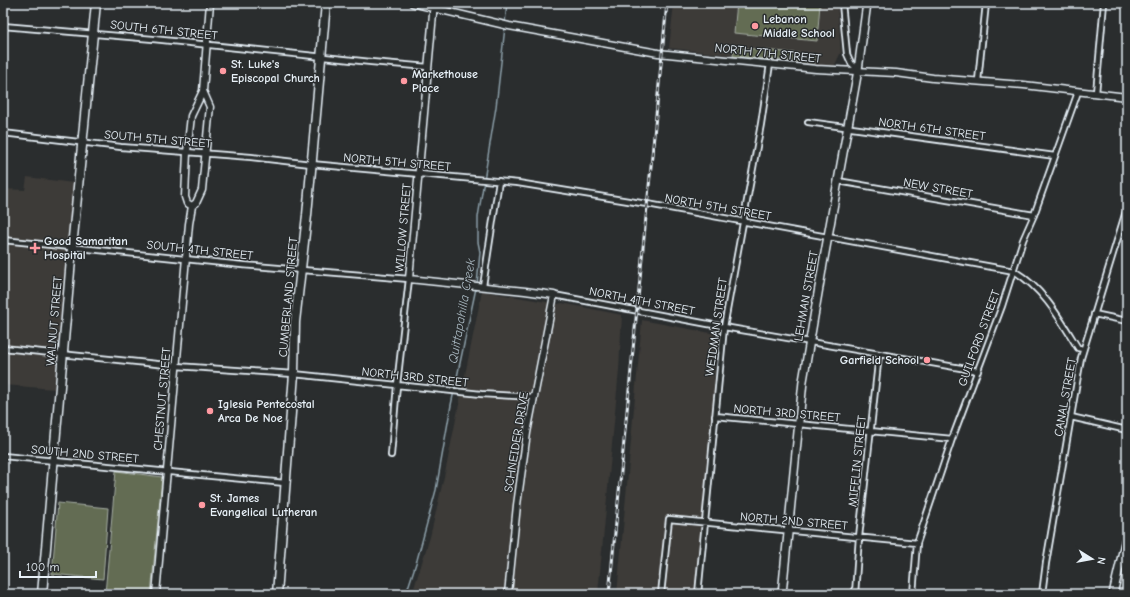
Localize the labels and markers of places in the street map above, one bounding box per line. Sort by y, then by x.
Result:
place label: Lebanon Middle School [763,12,835,40]
marker: Lebanon Middle School [750,21,760,31]
place label: St. Luke's Episcopal Church [231,57,320,85]
marker: St. Luke's Episcopal Church [218,66,228,76]
place label: Markethouse Place [412,67,478,95]
marker: Markethouse Place [399,76,409,86]
place label: Good Samaritan Hospital [44,234,128,262]
marker: Good Samaritan Hospital [29,242,41,254]
place label: Garfield School [840,353,919,367]
marker: Garfield School [922,355,932,365]
place label: Iglesia Pentecostal Arca De Noe [218,397,315,425]
marker: Iglesia Pentecostal Arca De Noe [205,406,215,416]
place label: St. James Evangelical Lutheran [210,491,317,519]
marker: St. James Evangelical Lutheran [197,500,207,510]

